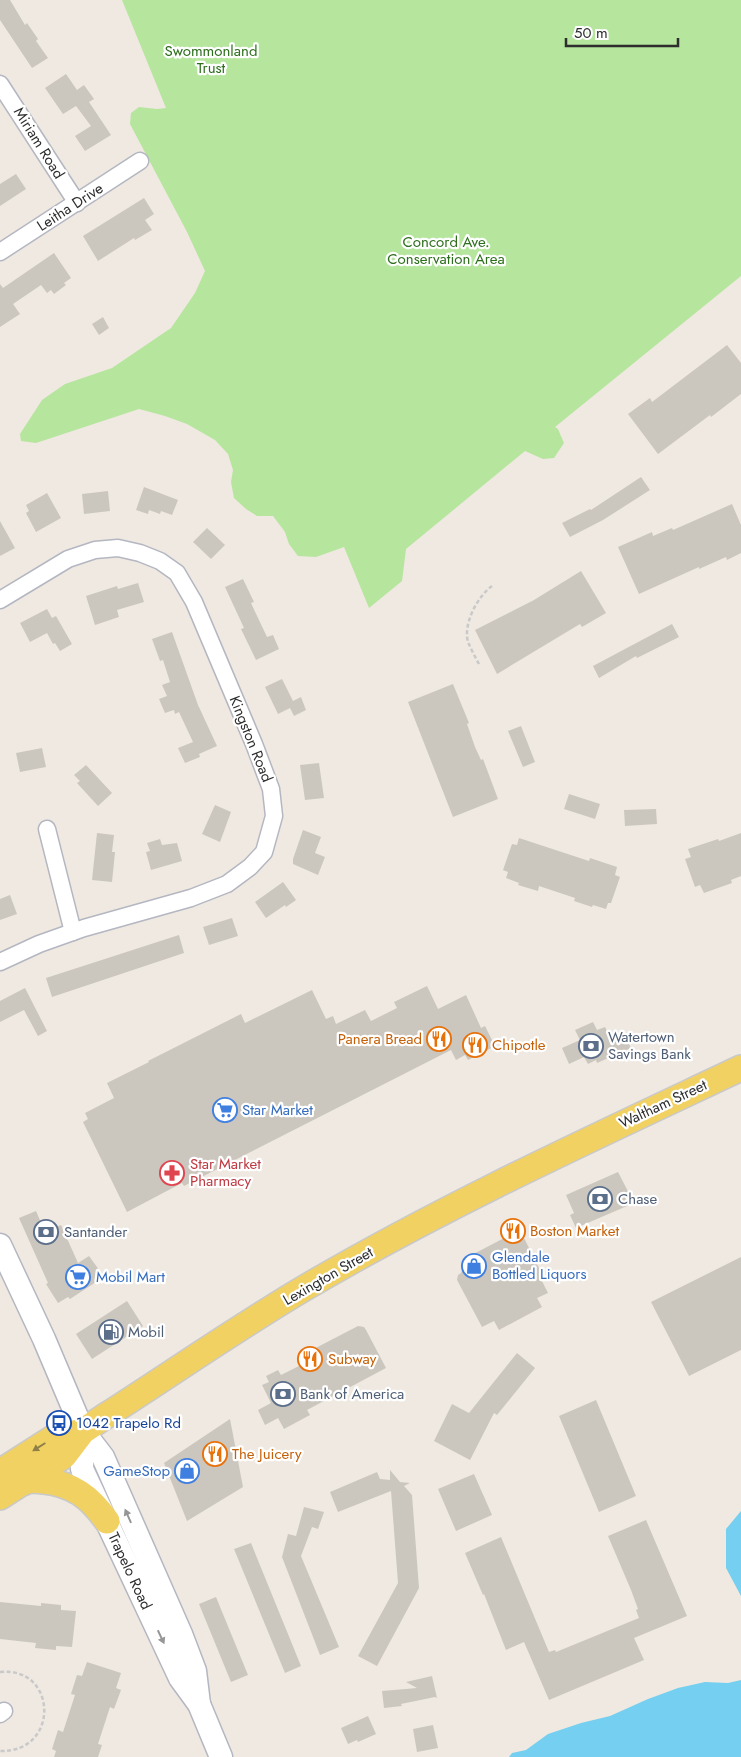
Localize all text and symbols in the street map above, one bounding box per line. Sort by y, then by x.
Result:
scale bar [566,15,678,47]
text: 50 m [574,22,608,44]
park label: Swommonland Trust [165,40,257,79]
street label: Miriam Road [8,103,70,183]
street label: Leitha Drive [33,177,108,237]
park label: Concord Ave. Conservation Area [387,231,505,270]
street label: Kingston Road [224,693,278,785]
restaurant icon: Panera Bread [426,1026,452,1052]
place label: Watertown Savings Bank [608,1026,691,1065]
place label: Panera Bread [338,1028,422,1050]
restaurant icon: Chipotle [462,1032,488,1058]
bank icon: Watertown Savings Bank [578,1033,604,1059]
place label: Chipotle [492,1034,546,1056]
street label: Waltham Street [615,1074,711,1134]
supermarket icon: Star Market [212,1097,238,1123]
place label: Star Market [242,1099,313,1121]
place label: Star Market Pharmacy [190,1153,261,1192]
pharmacy icon: Star Market Pharmacy [159,1160,185,1186]
bank icon: Chase [587,1186,613,1212]
place label: Chase [618,1188,657,1210]
restaurant icon: Boston Market [500,1218,526,1244]
bank icon: Santander [33,1219,59,1245]
place label: Boston Market [530,1220,619,1242]
place label: Santander [64,1221,128,1243]
street label: Lexington Street [279,1241,378,1311]
place label: Glendale Bottled Liquors [492,1246,586,1285]
shop icon: Glendale Bottled Liquors [461,1253,487,1279]
supermarket icon: Mobil Mart [65,1264,91,1290]
place label: Mobil Mart [96,1266,165,1288]
fuel station icon: Mobil [98,1319,124,1345]
place label: Mobil [128,1321,164,1343]
restaurant icon: Subway [297,1346,323,1372]
place label: Subway [328,1348,377,1370]
bank icon: Bank of America [270,1381,296,1407]
place label: Bank of America [300,1383,404,1405]
bus stop icon: 1042 Trapelo Rd [46,1410,72,1436]
place label: 1042 Trapelo Rd [76,1412,181,1434]
restaurant icon: The Juicery [202,1441,228,1467]
one-way arrow [33,1442,46,1451]
place label: The Juicery [232,1443,302,1465]
shop icon: GameStop [174,1458,200,1484]
place label: GameStop [103,1460,170,1482]
one-way arrow [124,1509,132,1523]
street label: Trapelo Road [103,1529,157,1613]
one-way arrow [157,1630,165,1645]

